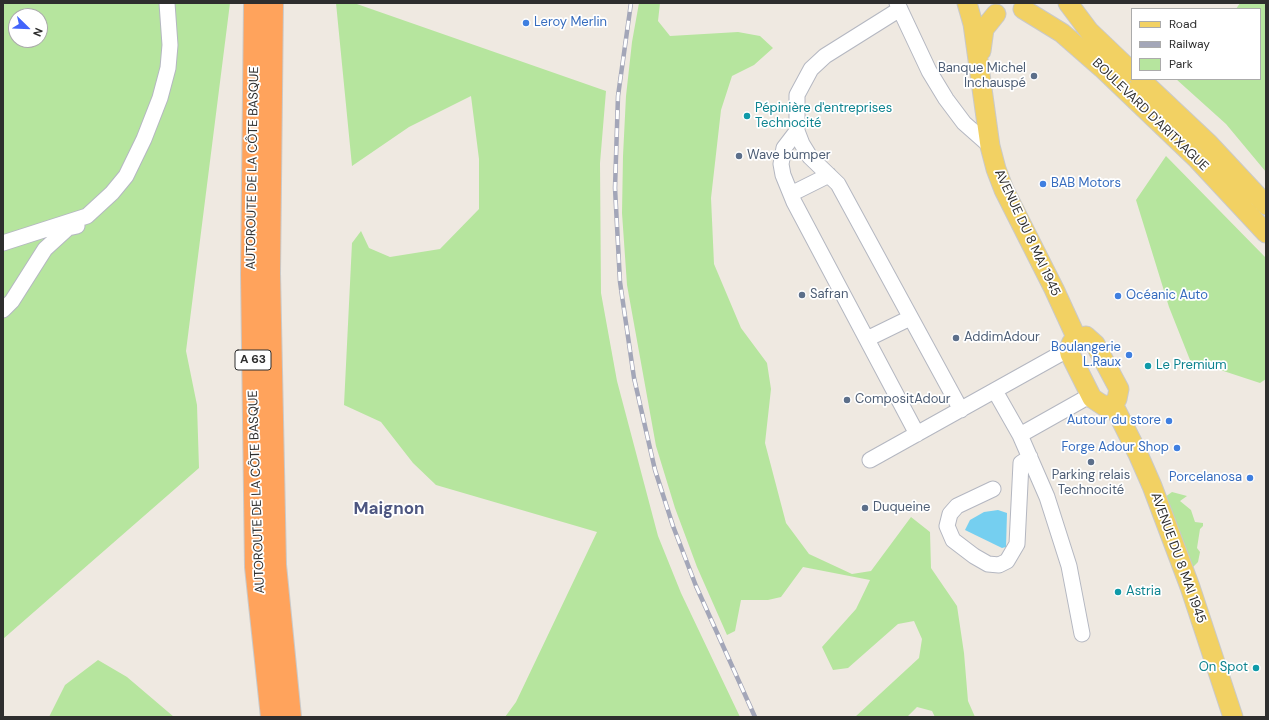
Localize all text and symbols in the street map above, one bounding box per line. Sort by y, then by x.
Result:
north arrow [8,8,48,48]
legend [1131,8,1261,80]
place label: Leroy Merlin [534,15,607,31]
text: Road [1169,16,1197,32]
marker: Leroy Merlin [521,18,531,28]
text: N [30,26,46,39]
text: Railway [1169,36,1210,52]
street label: BOULEVARD D'ARITXAGUE [1089,55,1211,175]
text: Park [1169,56,1193,72]
place label: Banque Michel Inchauspé [938,61,1026,92]
street label: AUTOROUTE DE LA CÔTE BASQUE [243,66,263,270]
marker: Banque Michel Inchauspé [1029,71,1039,81]
place label: Pépinière d'entreprises Technocité [755,101,892,132]
marker: Pépinière d'entreprises Technocité [742,111,752,121]
place label: Wave bumper [747,148,831,164]
marker: Wave bumper [734,151,744,161]
street label: AVENUE DU 8 MAI 1945 [991,167,1063,299]
place label: BAB Motors [1051,176,1121,192]
marker: BAB Motors [1038,179,1048,189]
place label: Safran [810,287,848,303]
place label: Océanic Auto [1126,288,1208,304]
marker: Safran [797,290,807,300]
marker: Océanic Auto [1113,291,1123,301]
place label: AddimAdour [964,330,1040,346]
marker: AddimAdour [951,333,961,343]
place label: Boulangerie L.Raux [1051,340,1121,371]
road number: A 63 [235,350,271,370]
marker: Boulangerie L.Raux [1124,350,1134,360]
place label: Le Premium [1156,358,1227,374]
marker: Le Premium [1143,361,1153,371]
street label: AUTOROUTE DE LA CÔTE BASQUE [246,390,268,594]
place label: CompositAdour [855,392,951,408]
marker: CompositAdour [842,395,852,405]
place label: Autour du store [1067,413,1161,429]
marker: Autour du store [1164,416,1174,426]
place label: Forge Adour Shop [1061,440,1169,456]
marker: Forge Adour Shop [1172,443,1182,453]
marker: Parking relais Technocité [1086,457,1096,467]
place label: Parking relais Technocité [1052,468,1130,499]
place label: Porcelanosa [1169,470,1242,486]
marker: Porcelanosa [1245,473,1255,483]
street label: AVENUE DU 8 MAI 1945 [1147,490,1209,626]
district label: Maignon [353,500,425,520]
place label: Duqueine [873,500,930,516]
marker: Duqueine [860,503,870,513]
place label: Astria [1126,584,1161,600]
marker: Astria [1113,587,1123,597]
place label: On Spot [1199,660,1248,676]
marker: On Spot [1251,663,1261,673]

